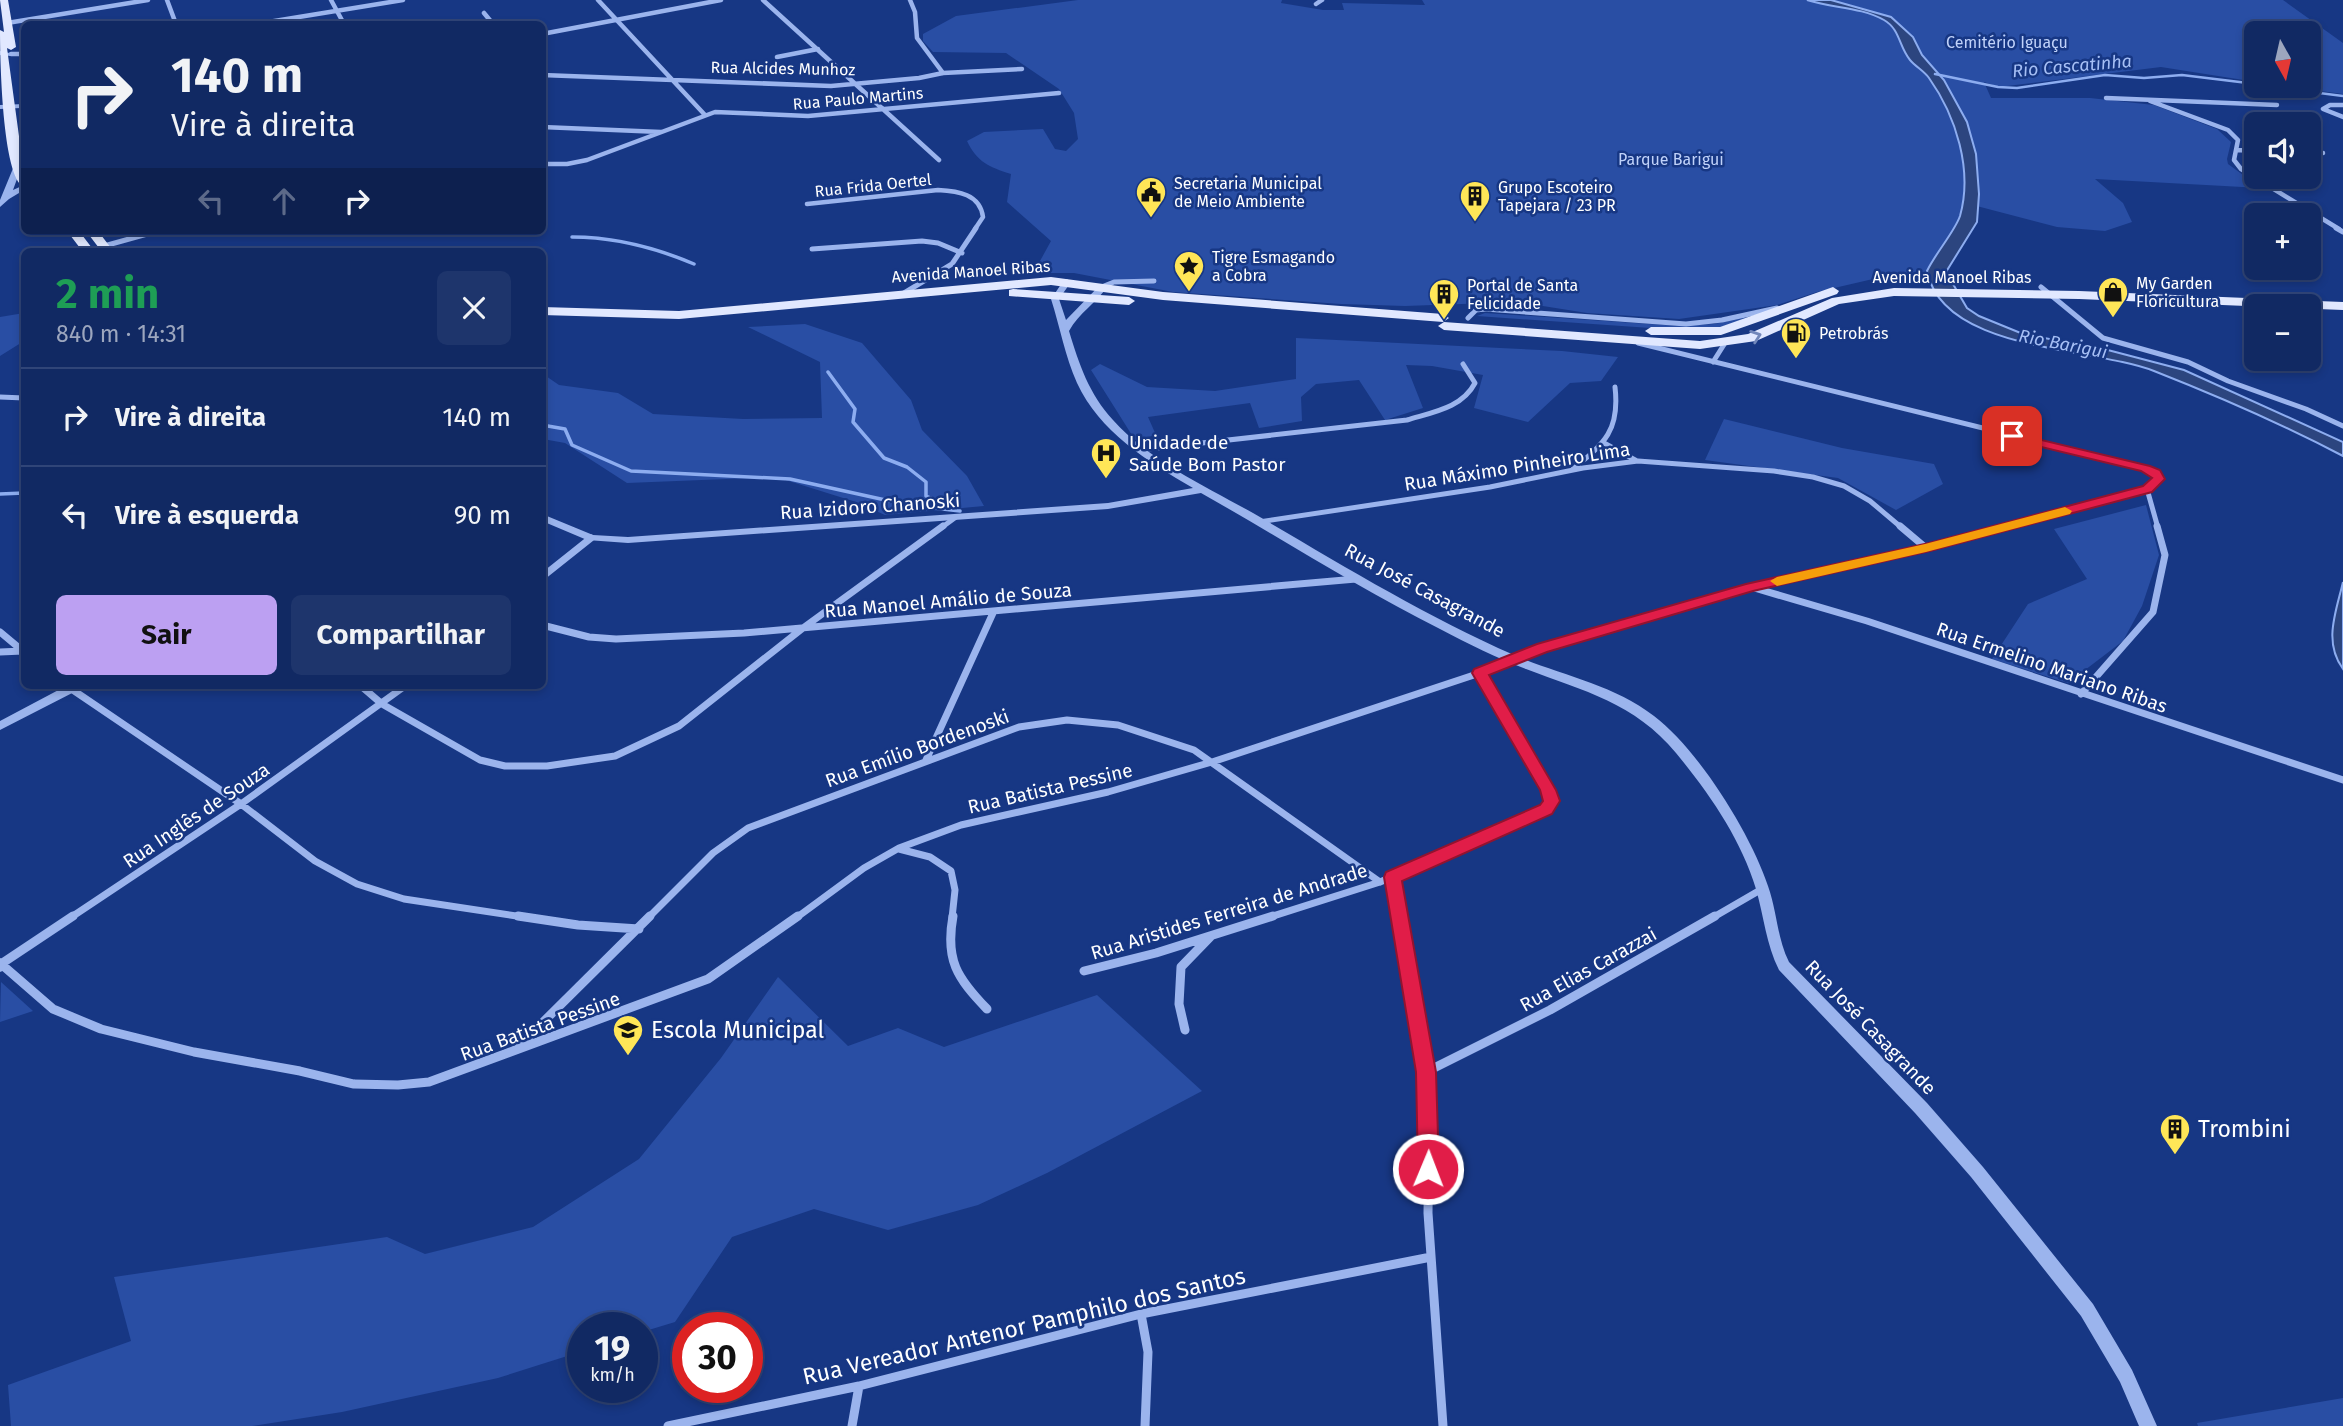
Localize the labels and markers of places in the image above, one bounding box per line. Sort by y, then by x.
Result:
place label: Secretaria Municipal de Meio Ambiente [1174,174,1322,211]
public building icon: Secretaria Municipal de Meio Ambiente [1134,175,1168,219]
place label: Grupo Escoteiro Tapejara / 23 PR [1498,178,1616,215]
building icon: Grupo Escoteiro Tapejara / 23 PR [1458,179,1492,223]
place label: Tigre Esmagando a Cobra [1212,248,1335,285]
place icon: Tigre Esmagando a Cobra [1172,249,1206,293]
place label: My Garden Floricultura [2136,274,2219,311]
shop icon: My Garden Floricultura [2096,275,2130,319]
place label: Portal de Santa Felicidade [1467,276,1578,313]
building icon: Portal de Santa Felicidade [1427,277,1461,321]
fuel station icon: Petrobrás [1779,316,1813,360]
place label: Petrobrás [1819,324,1889,343]
pin [1982,406,2042,466]
place label: Unidade de Saúde Bom Pastor [1129,431,1286,476]
hospital icon: Unidade de Saúde Bom Pastor [1089,436,1123,480]
school or university icon: Escola Municipal [611,1013,645,1057]
place label: Escola Municipal [651,1016,825,1044]
building icon: Trombini [2158,1112,2192,1156]
place label: Trombini [2198,1115,2291,1143]

